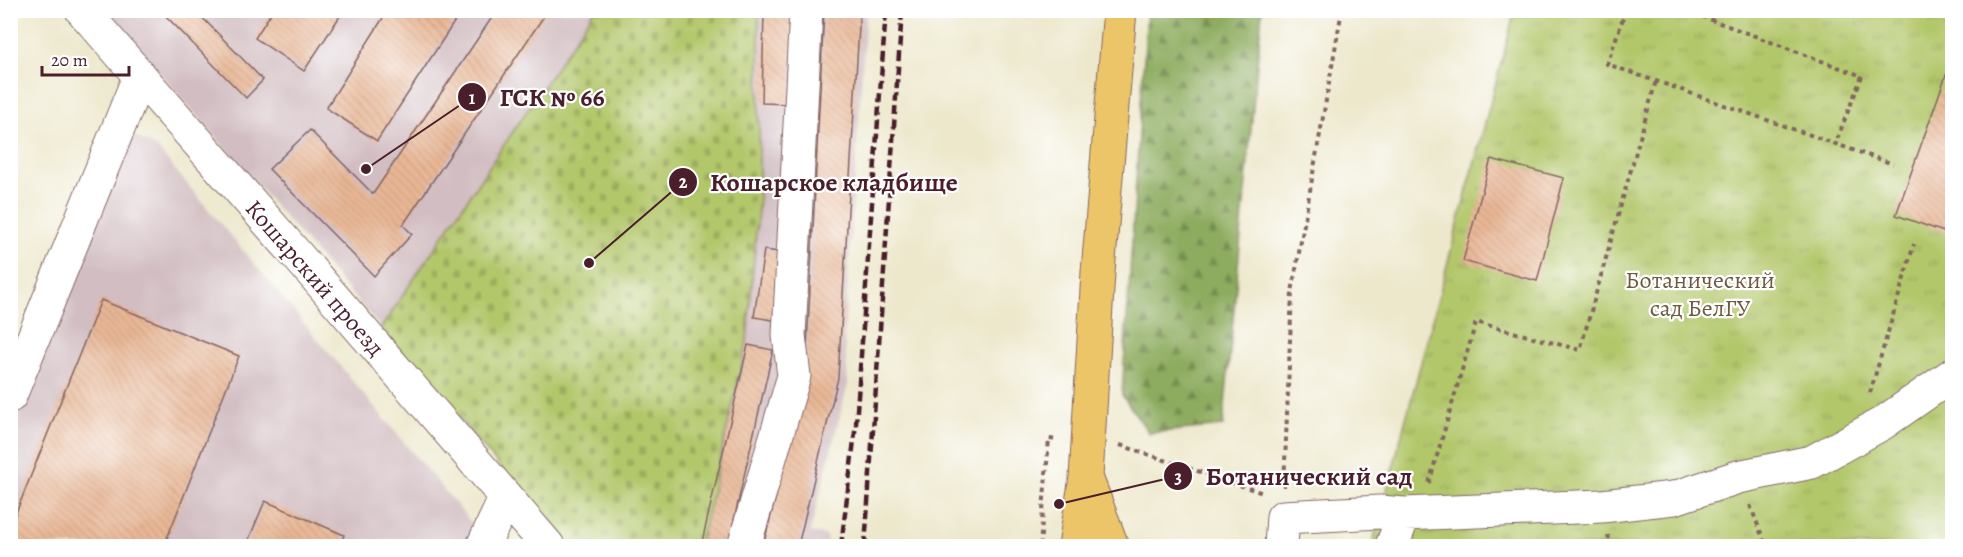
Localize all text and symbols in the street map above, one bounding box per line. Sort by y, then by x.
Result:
scale bar [42,39,129,77]
text: 20 m [51,48,88,72]
callout: ГСК № 66 [457,75,617,119]
text: ГСК № 66 [499,80,605,115]
text: 1 [469,86,476,110]
callout: Кошарское кладбище [668,160,969,204]
text: Кошарское кладбище [710,165,958,200]
text: 2 [679,170,688,194]
street label: Кошарский проезд [238,193,392,363]
park label: Ботанический сад БелГУ [1625,264,1775,324]
callout: Ботанический сад [1163,454,1424,498]
text: Ботанический сад [1206,459,1412,494]
text: 3 [1174,465,1182,489]

